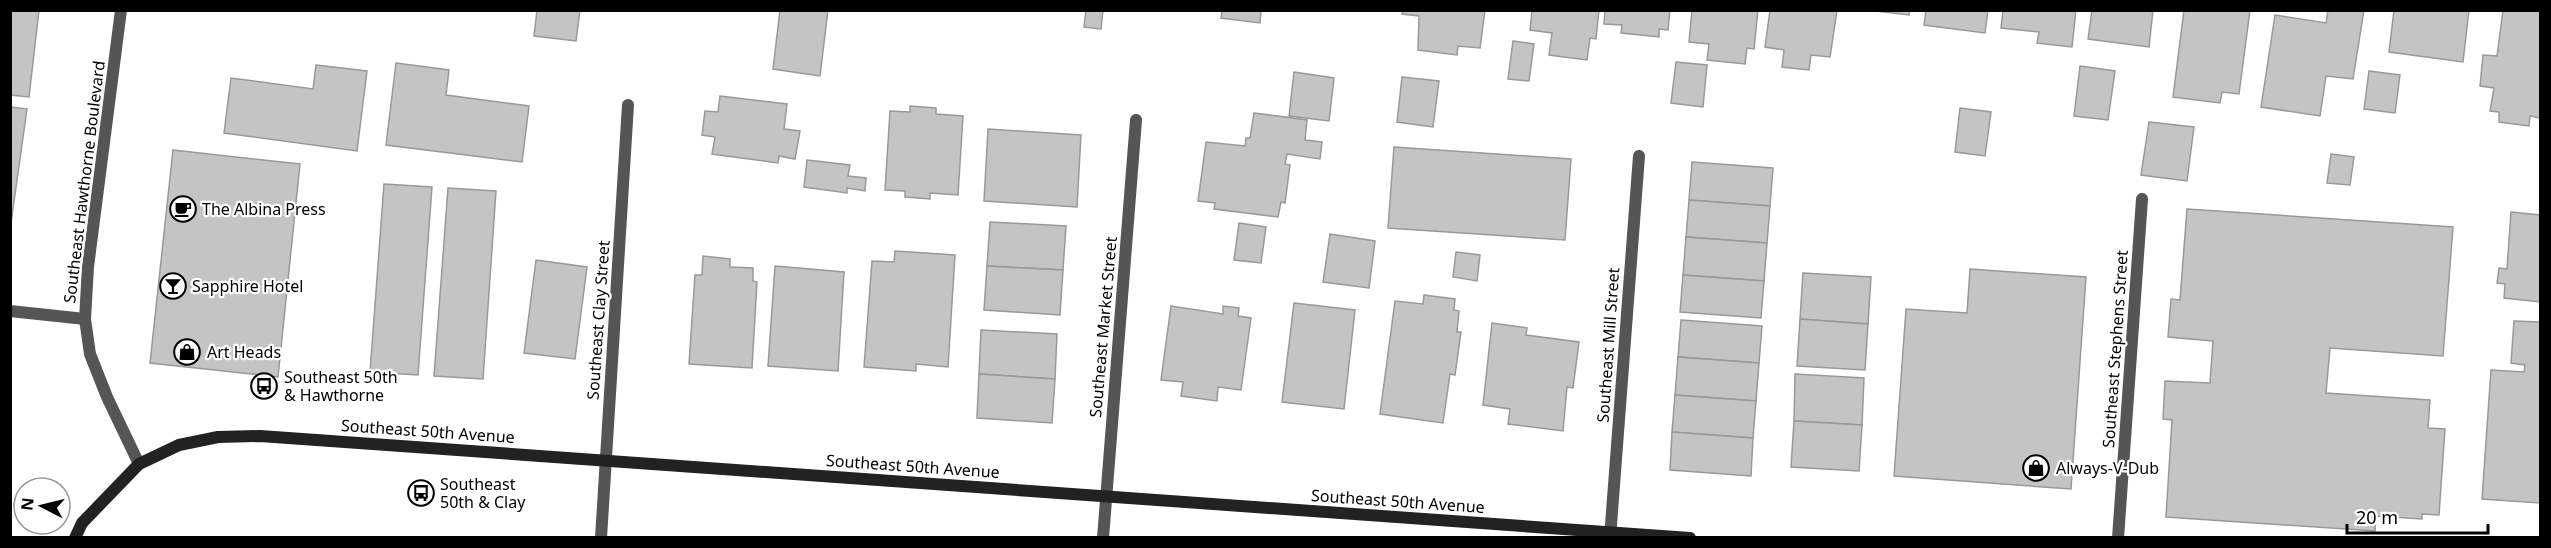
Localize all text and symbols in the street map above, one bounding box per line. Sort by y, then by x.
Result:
street label: Southeast Hawthorne Boulevard [58,60,110,304]
cafe icon: The Albina Press [168,194,198,224]
place label: The Albina Press [202,198,326,220]
street label: Southeast Market Street [1084,235,1122,419]
street label: Southeast Clay Street [581,239,615,400]
street label: Southeast Stephens Street [2097,249,2133,449]
street label: Southeast Mill Street [1592,267,1624,423]
bar icon: Sapphire Hotel [158,271,188,301]
place label: Sapphire Hotel [192,275,303,297]
shop icon: Art Heads [172,337,202,367]
place label: Art Heads [207,341,281,363]
place label: Southeast 50th & Hawthorne [284,366,398,406]
bus stop icon: Southeast 50th & Hawthorne [249,371,279,401]
street label: Southeast 50th Avenue [340,414,516,448]
street label: Southeast 50th Avenue [825,449,1001,483]
shop icon: Always-V-Dub [2021,453,2051,483]
place label: Always-V-Dub [2056,457,2159,479]
place label: Southeast 50th & Clay [440,473,526,513]
north arrow [12,476,72,536]
bus stop icon: Southeast 50th & Clay [406,478,436,508]
street label: Southeast 50th Avenue [1310,484,1486,518]
text: N [15,496,39,512]
scale bar [2347,497,2488,535]
text: 20 m [2356,505,2398,529]

